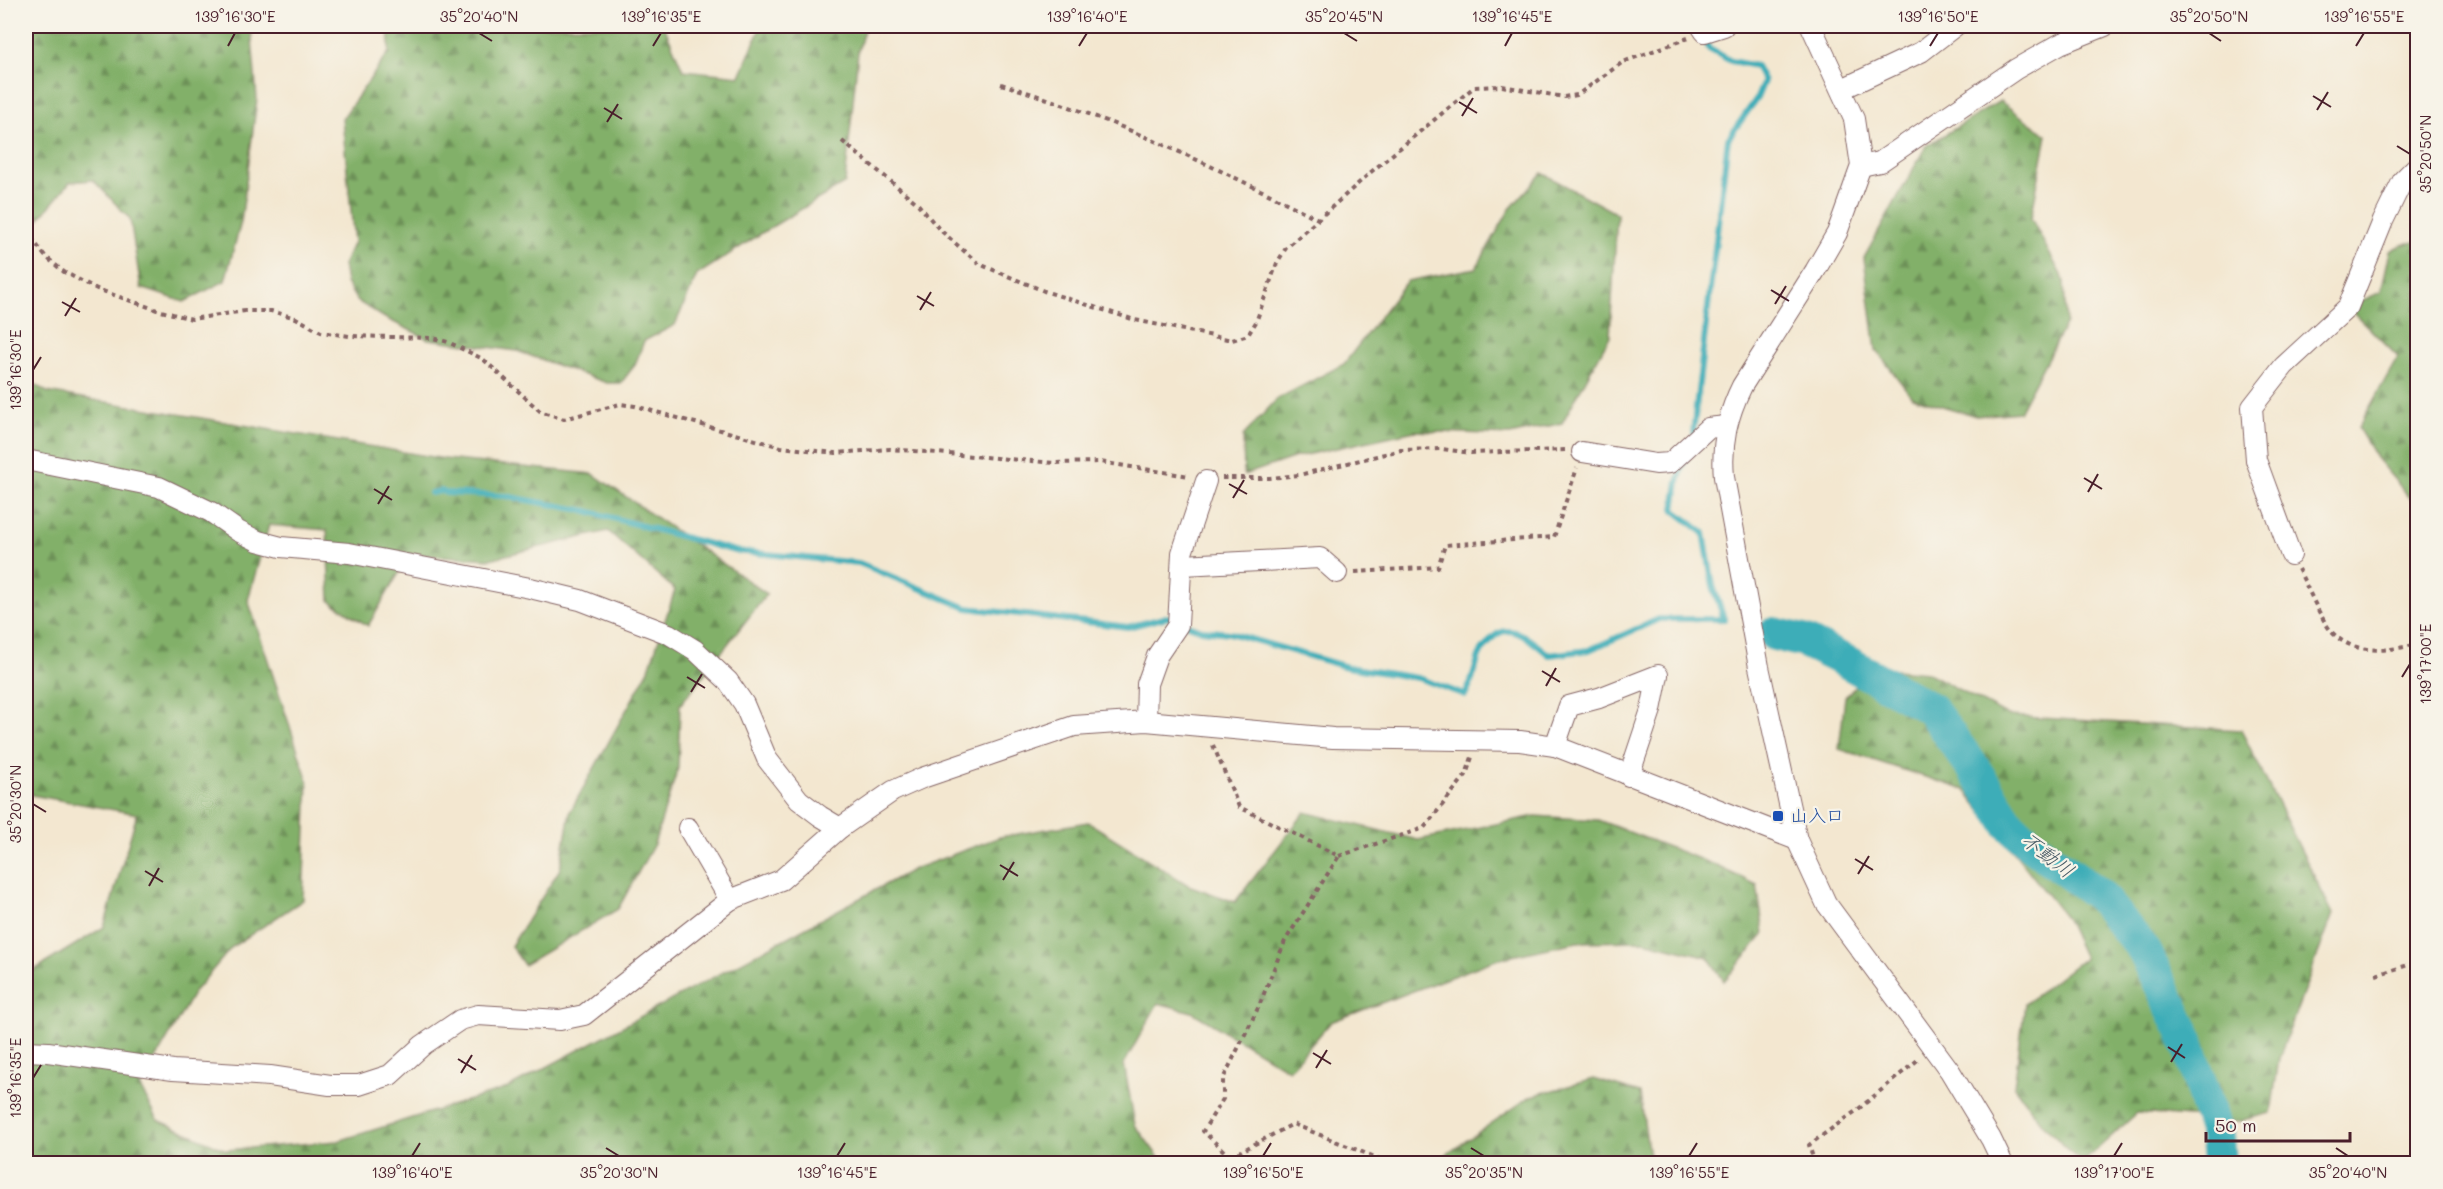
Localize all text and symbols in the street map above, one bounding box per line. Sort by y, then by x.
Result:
text: 139°16'30"E [194,6,276,26]
text: 35°20'40"N [440,6,518,26]
text: 139°16'35"E [621,6,702,26]
text: 139°16'40"E [1046,6,1128,26]
text: 35°20'45"N [1305,6,1383,26]
text: 139°16'45"E [1472,6,1553,26]
text: 139°16'50"E [1897,6,1979,26]
text: 35°20'50"N [2170,6,2248,26]
text: 139°16'55"E [2324,6,2405,26]
text: 35°20'50"N [2415,115,2435,193]
text: 139°16'30"E [5,329,25,411]
text: 139°17'00"E [2415,623,2435,704]
text: 35°20'30"N [5,765,25,843]
place label: 山入口 [1790,803,1844,827]
marker: 山入口 [1771,809,1785,823]
water label: 不動川 [2017,825,2080,883]
text: 139°16'35"E [5,1037,25,1118]
scale bar [2206,1105,2350,1143]
text: 50 m [2215,1113,2257,1137]
text: 139°16'40"E [371,1162,453,1182]
text: 35°20'30"N [580,1162,658,1182]
text: 139°16'45"E [797,1162,878,1182]
text: 139°16'50"E [1222,1162,1304,1182]
text: 35°20'35"N [1445,1162,1523,1182]
text: 139°16'55"E [1649,1162,1730,1182]
text: 139°17'00"E [2074,1162,2155,1182]
text: 35°20'40"N [2309,1162,2387,1182]

